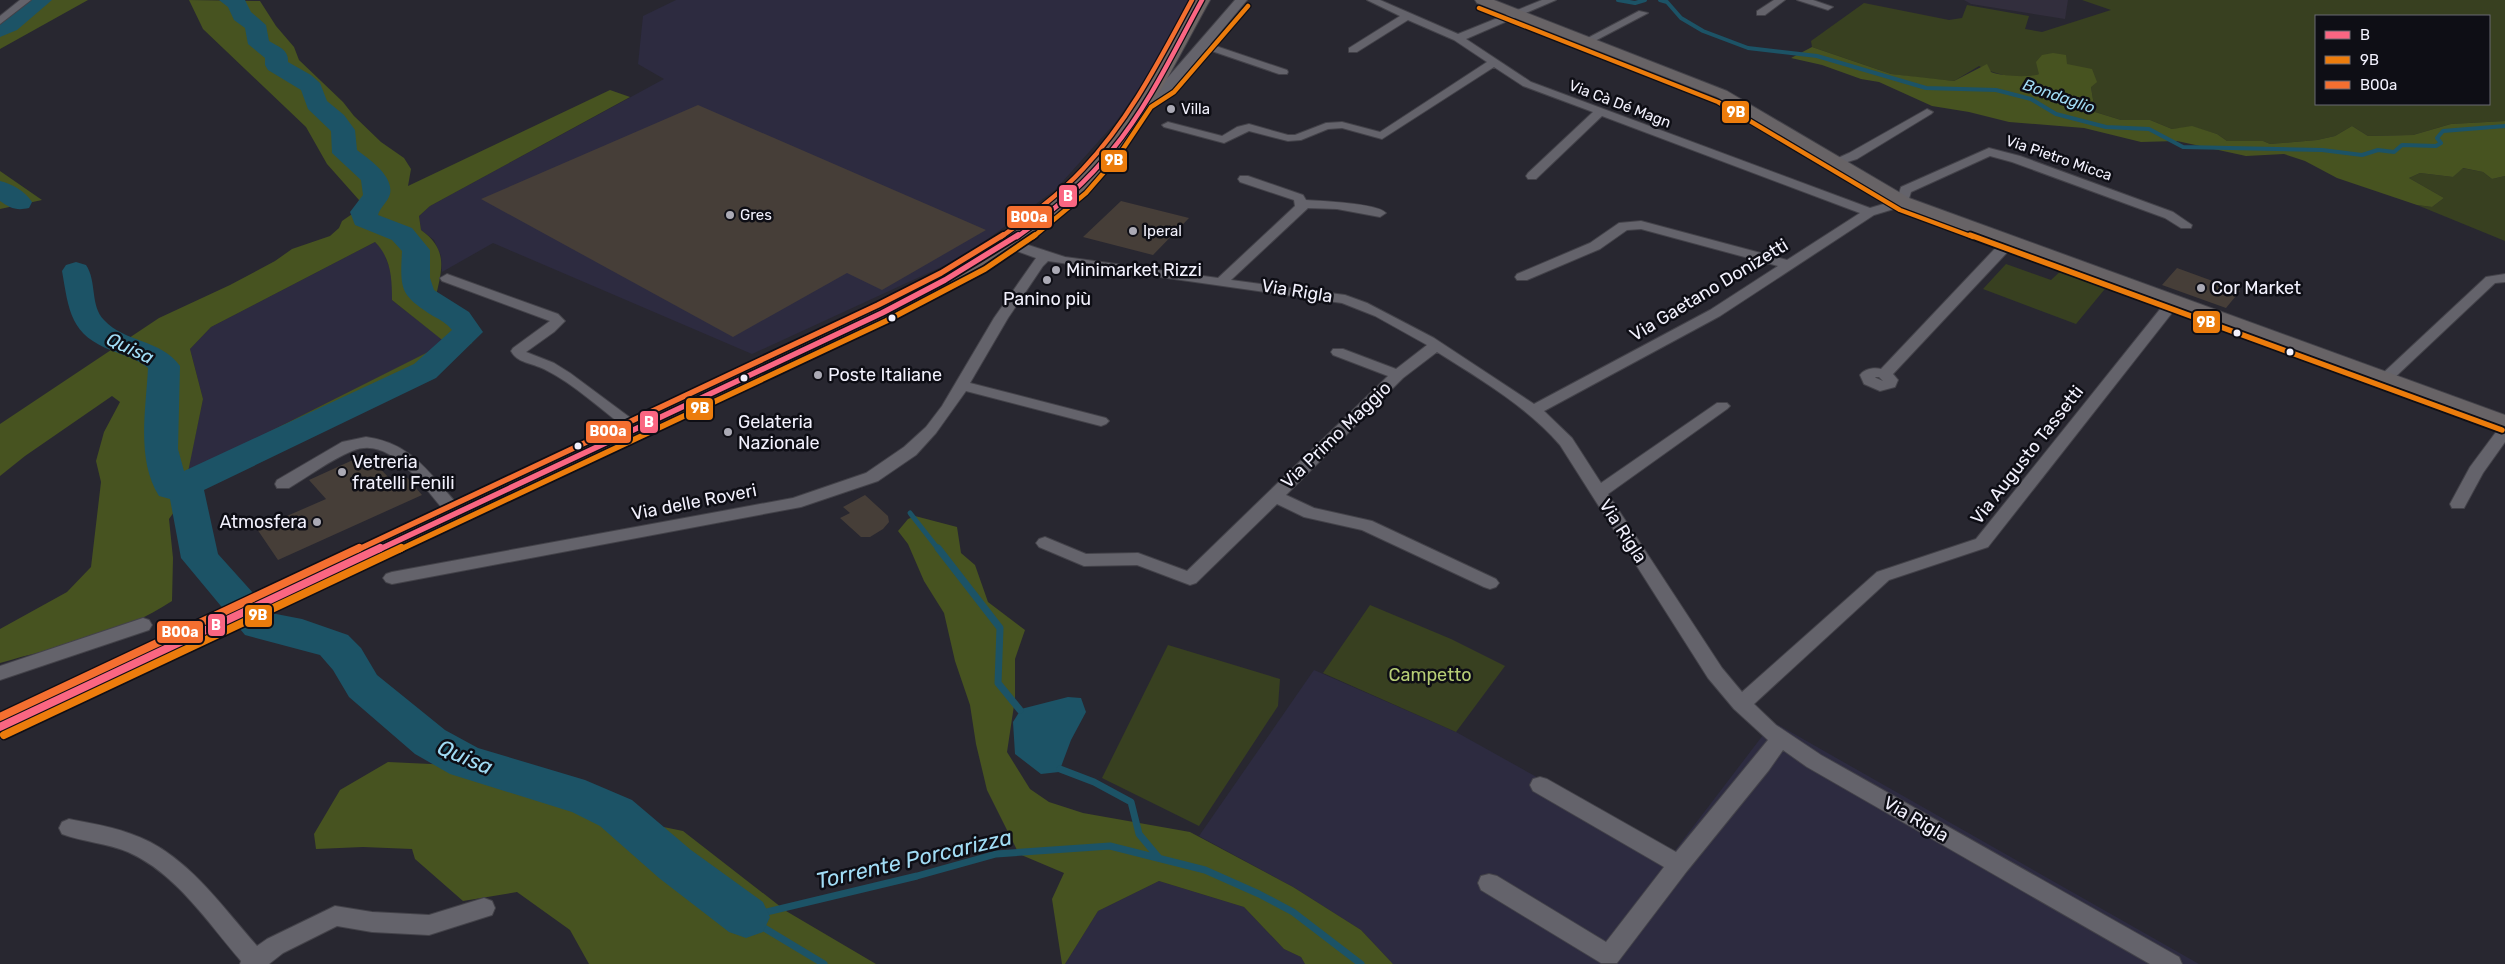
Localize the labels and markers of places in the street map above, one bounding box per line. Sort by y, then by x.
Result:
place label: Villa [1181,100,1210,118]
marker: Villa [1165,103,1177,115]
place label: Gres [740,206,772,224]
marker: Gres [724,209,736,221]
place label: Iperal [1143,222,1182,240]
marker: Iperal [1127,225,1139,237]
place label: Minimarket Rizzi [1066,259,1202,281]
marker: Minimarket Rizzi [1050,264,1062,276]
marker: Panino più [1041,274,1053,286]
place label: Cor Market [2211,277,2301,299]
marker: Cor Market [2195,282,2207,294]
place label: Panino più [1003,288,1091,310]
unlabelled marker [887,313,897,323]
unlabelled marker [2232,328,2242,338]
unlabelled marker [2285,347,2295,357]
place label: Poste Italiane [828,364,942,386]
marker: Poste Italiane [812,369,824,381]
unlabelled marker [739,373,749,383]
place label: Gelateria Nazionale [738,411,820,454]
marker: Gelateria Nazionale [722,426,734,438]
unlabelled marker [573,441,583,451]
place label: Vetreria fratelli Fenili [352,451,455,494]
marker: Vetreria fratelli Fenili [336,466,348,478]
place label: Atmosfera [219,511,307,533]
marker: Atmosfera [311,516,323,528]

